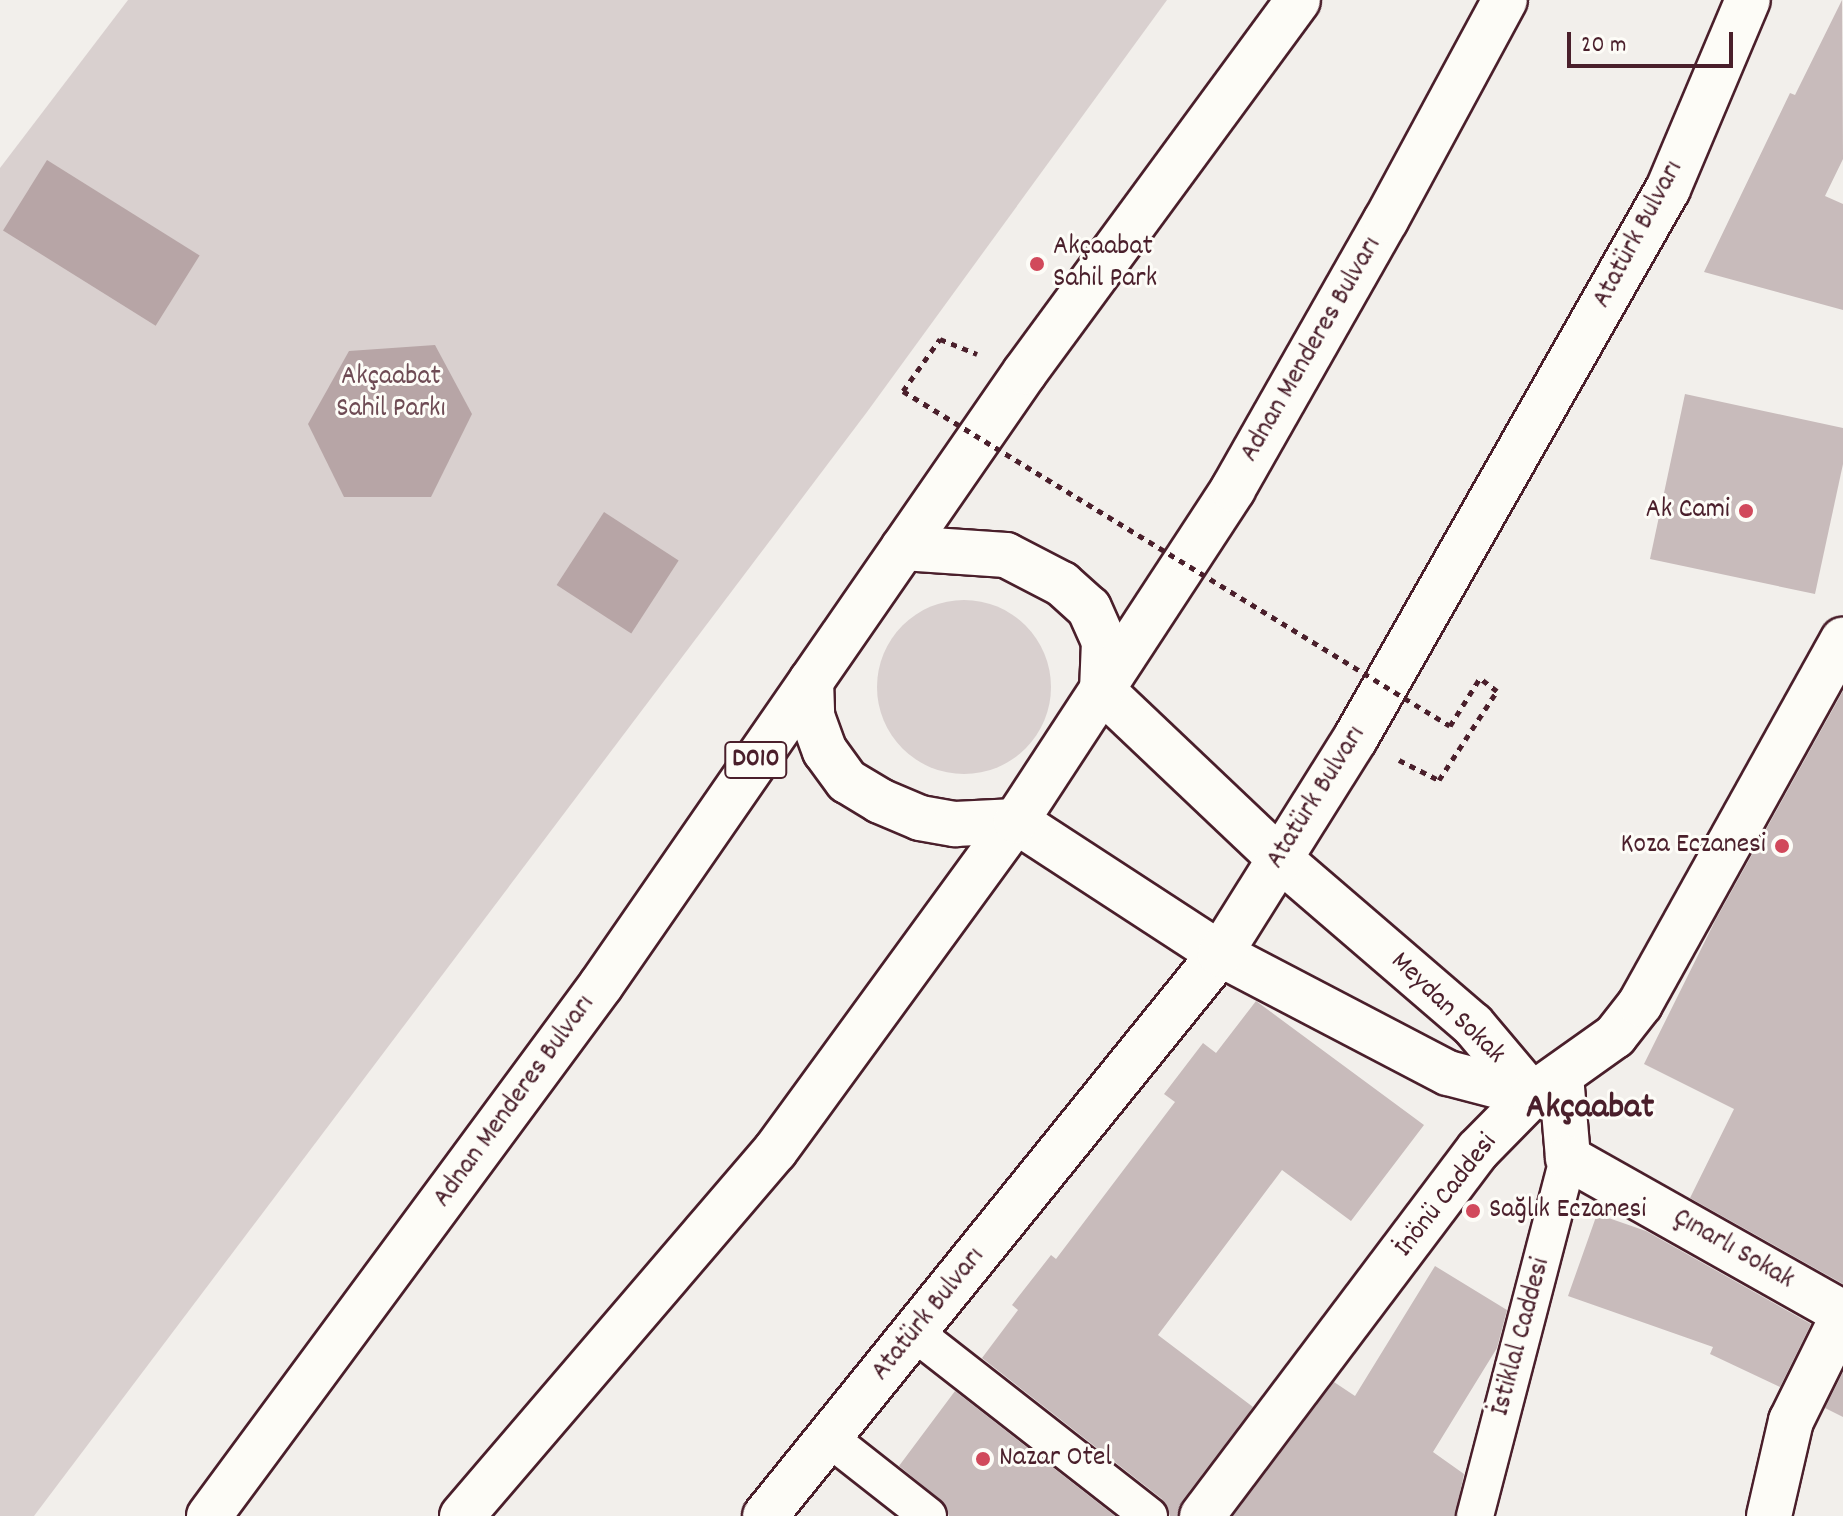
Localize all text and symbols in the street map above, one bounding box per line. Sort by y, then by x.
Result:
scale bar [1571,16,1737,66]
text: 20 m [1581,29,1627,63]
street label: Atatürk Bulvarı [1586,156,1692,314]
place label: Akçaabat Sahil Park [1053,231,1157,297]
street label: Adnan Menderes Bulvarı [1234,232,1390,468]
marker: Akçaabat Sahil Park [1028,255,1046,273]
park label: Akçaabat Sahil Parkı [336,361,446,427]
place label: Ak Cami [1645,494,1730,528]
marker: Ak Cami [1737,502,1755,520]
street label: Atatürk Bulvarı [1260,720,1374,876]
road number: D010 [724,738,788,782]
place label: Koza Eczanesi [1621,829,1766,863]
marker: Koza Eczanesi [1773,837,1791,855]
street label: Meydan Sokak [1383,946,1511,1072]
street label: Adnan Menderes Bulvarı [427,989,603,1215]
district label: Akçaabat [1526,1088,1654,1132]
street label: İnönü Caddesi [1388,1128,1506,1264]
place label: Sağlık Eczanesi [1489,1194,1646,1228]
marker: Sağlık Eczanesi [1464,1202,1482,1220]
street label: Çınarlı Sokak [1667,1202,1799,1298]
street label: Atatürk Bulvarı [865,1242,993,1388]
street label: İstiklal Caddesi [1485,1254,1559,1420]
place label: Nazar Otel [999,1442,1112,1476]
marker: Nazar Otel [974,1450,992,1468]

